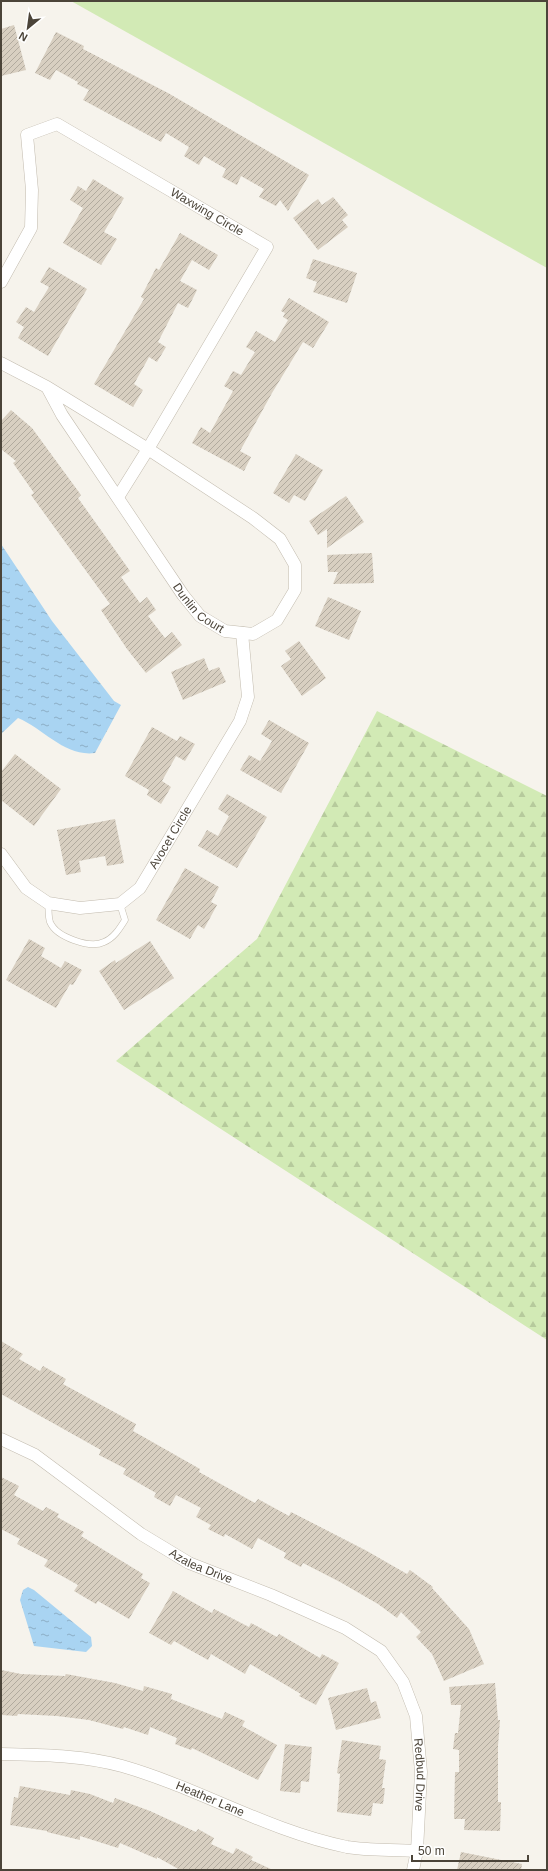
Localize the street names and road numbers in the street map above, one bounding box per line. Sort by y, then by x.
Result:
street label: Waxwing Circle [168,185,247,239]
street label: Dunlin Court [170,580,227,636]
street label: Avocet Circle [146,803,195,871]
street label: Azalea Drive [167,1546,235,1586]
street label: Redbud Drive [411,1738,428,1812]
street label: Heather Lane [174,1778,247,1820]

